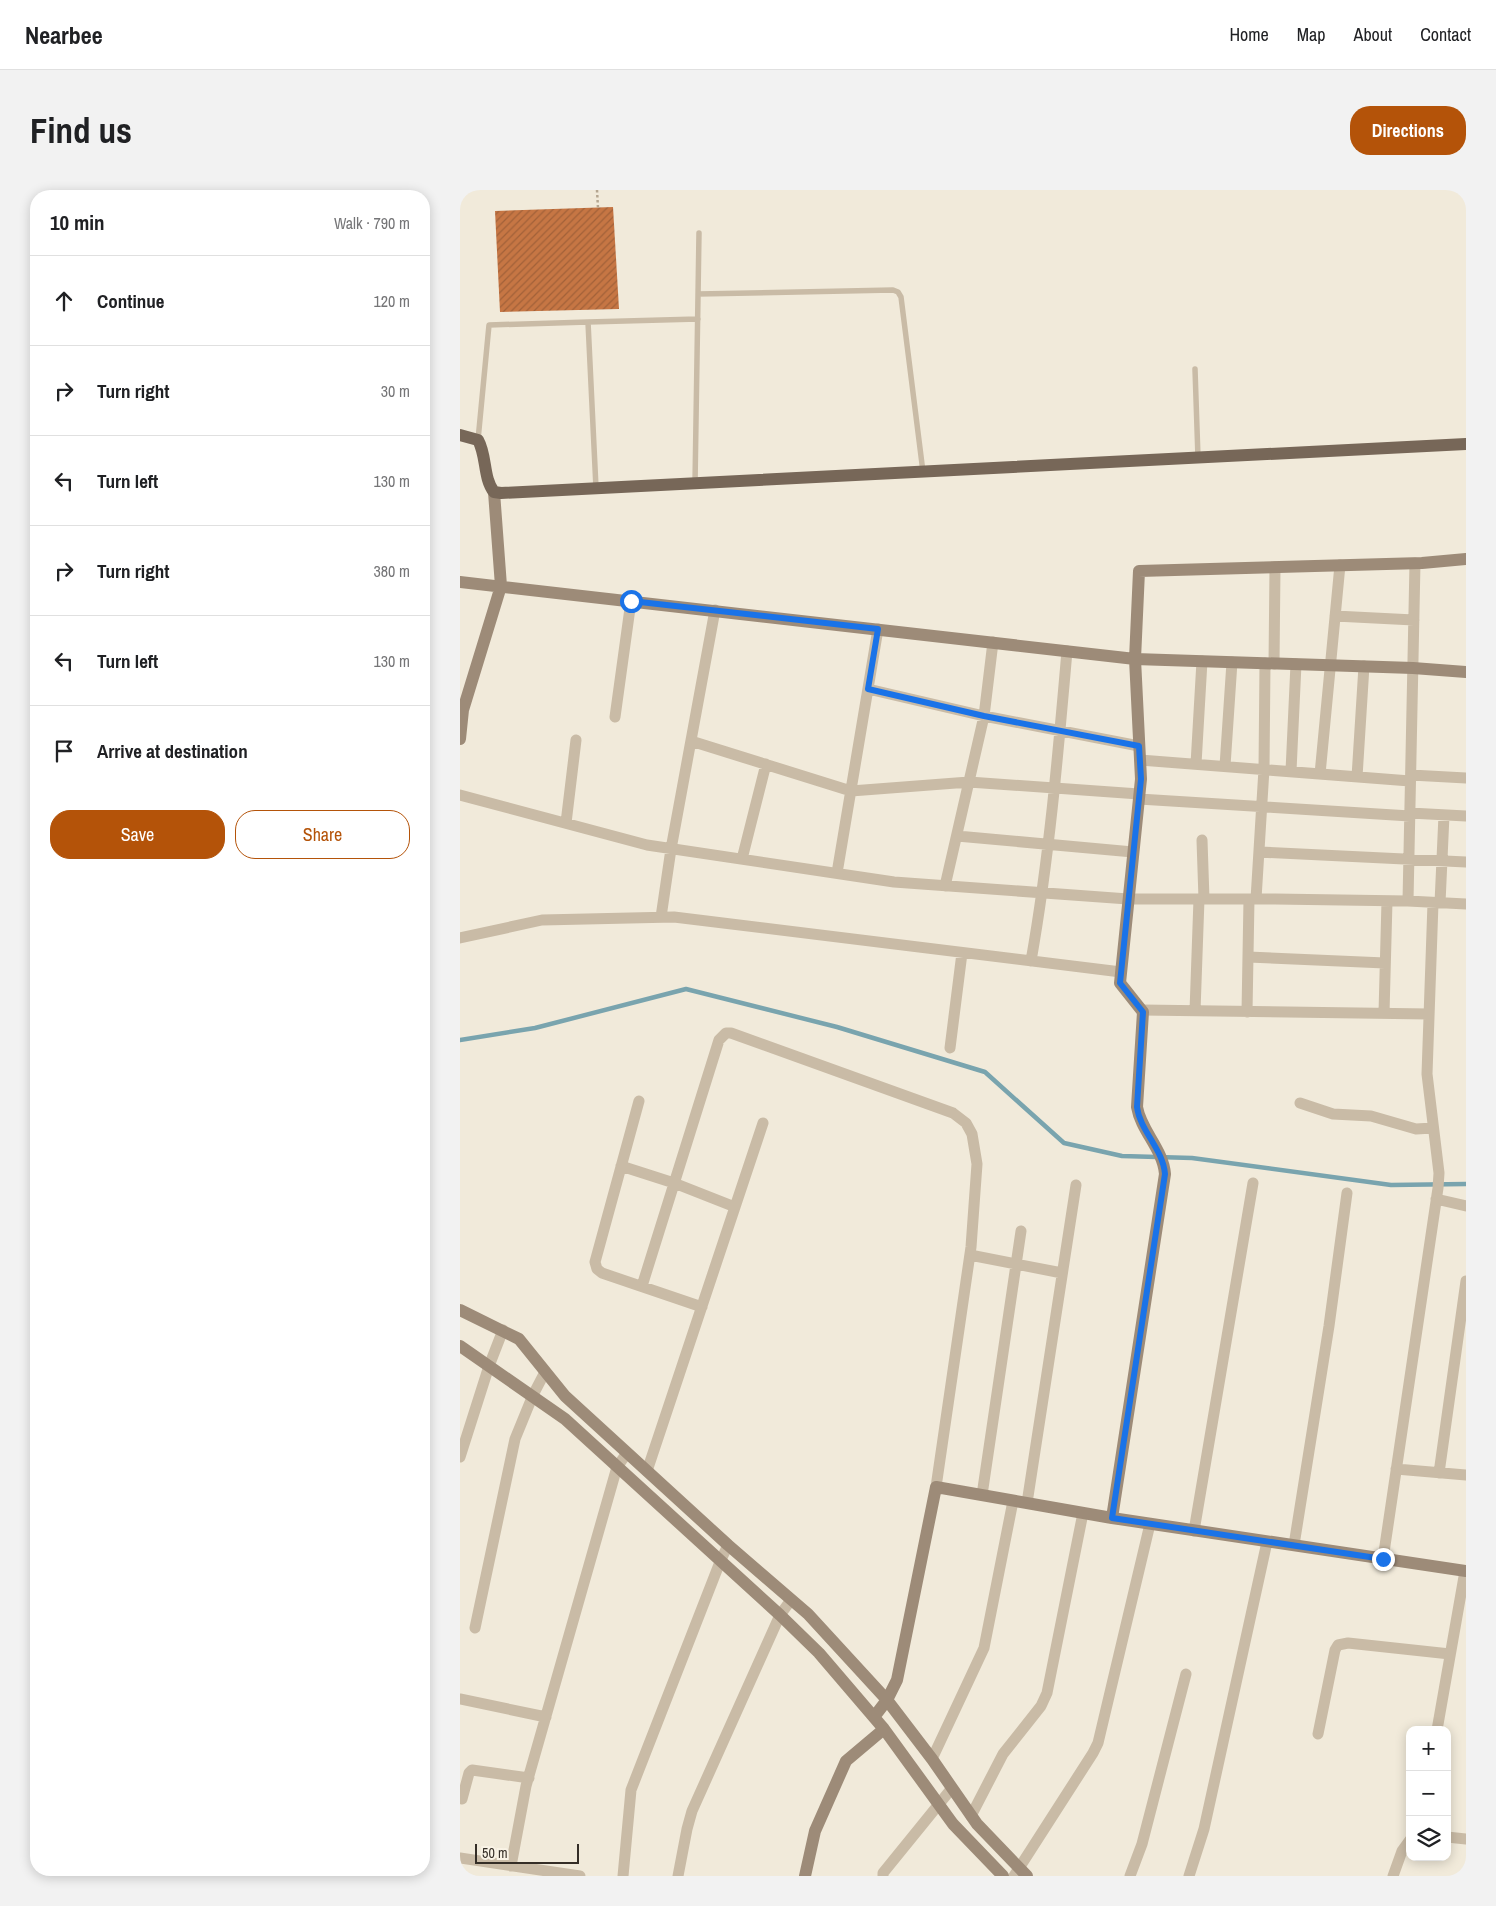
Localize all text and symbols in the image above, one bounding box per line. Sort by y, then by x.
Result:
text: Nearbee [25,19,103,51]
text: Home [1229,22,1269,47]
text: Map [1297,22,1326,47]
text: About [1354,22,1392,47]
text: Contact [1420,22,1471,47]
button: Directions [1350,106,1466,155]
text: Find us [30,107,132,154]
text: 10 min [50,208,105,237]
text: Walk · 790 m [334,212,410,234]
icon: ahead [50,287,78,315]
text: Continue [97,288,165,314]
text: 120 m [374,290,410,312]
icon: right [50,377,78,405]
text: Turn right [97,378,169,404]
text: 30 m [381,380,410,402]
icon: left [50,467,78,495]
text: Turn left [97,468,158,494]
text: 130 m [374,470,410,492]
icon: right [50,557,78,585]
text: Turn right [97,558,169,584]
text: 380 m [374,560,410,582]
route start [620,590,643,613]
icon: left [50,647,78,675]
text: Turn left [97,648,158,674]
text: 130 m [374,650,410,672]
icon: arrive [50,737,78,765]
text: Arrive at destination [97,738,248,764]
button: Save [50,810,225,859]
button: Share [235,810,410,859]
route end [1372,1548,1395,1571]
map controls [1406,1726,1451,1861]
button: + [1406,1726,1451,1771]
button: − [1406,1771,1451,1816]
button: layers [1406,1816,1451,1861]
scale bar [475,1841,579,1864]
text: 50 m [482,1844,508,1862]

